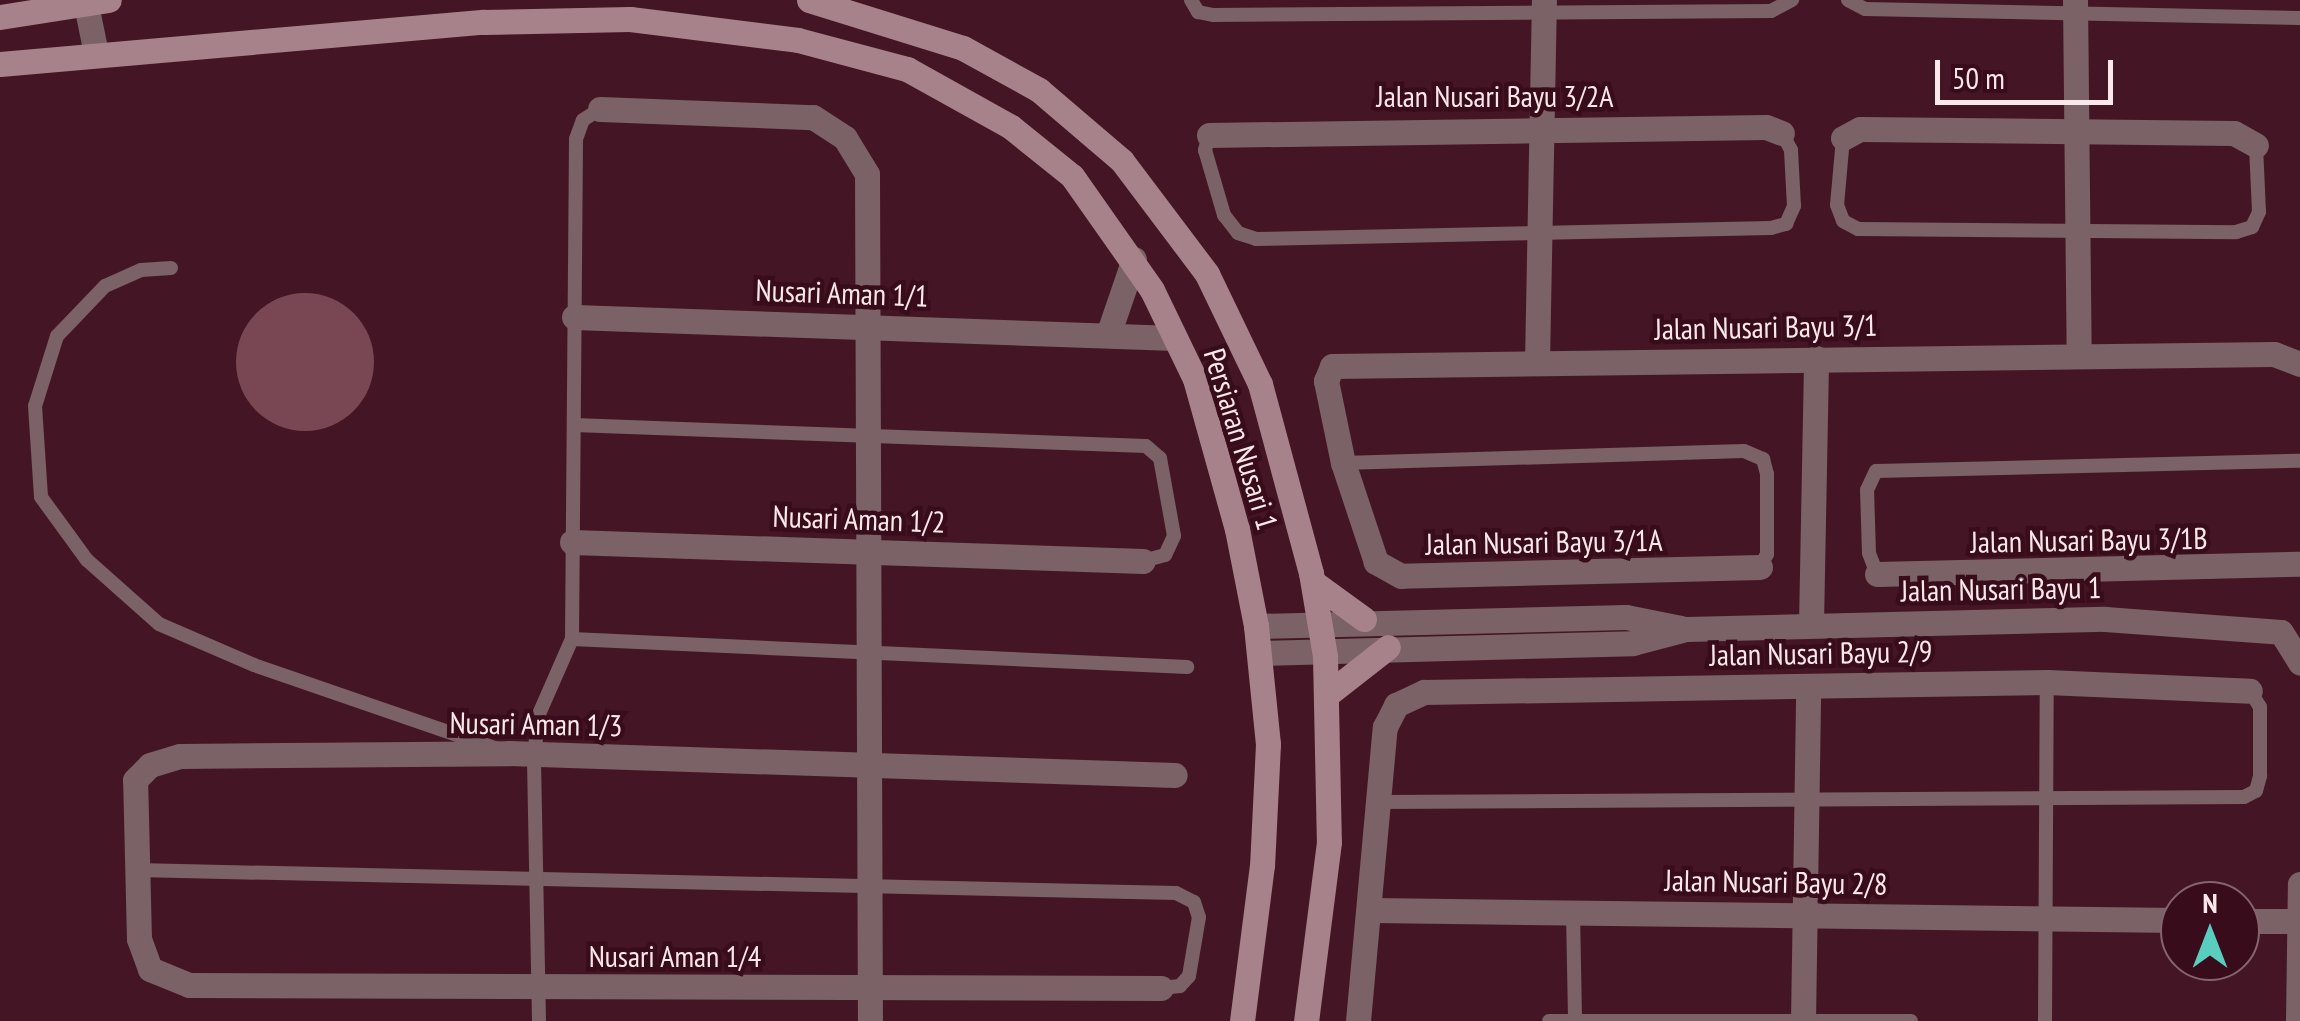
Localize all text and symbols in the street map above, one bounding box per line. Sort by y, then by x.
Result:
scale bar [1940,40,2118,102]
text: 50 m [1952,58,2005,97]
street label: Jalan Nusari Bayu 3/2A [1377,78,1613,114]
street label: Nusari Aman 1/1 [755,272,929,314]
street label: Jalan Nusari Bayu 3/1 [1654,307,1878,347]
street label: Persiaran Nusari 1 [1196,344,1286,534]
street label: Nusari Aman 1/2 [772,498,946,540]
street label: Jalan Nusari Bayu 3/1B [1970,520,2208,560]
street label: Jalan Nusari Bayu 3/1A [1425,522,1663,562]
street label: Jalan Nusari Bayu 1 [1900,569,2102,609]
street label: Jalan Nusari Bayu 2/9 [1709,633,1933,673]
street label: Nusari Aman 1/3 [449,704,623,744]
street label: Jalan Nusari Bayu 2/8 [1664,862,1888,902]
north arrow [2160,881,2260,981]
text: N [2202,884,2218,921]
street label: Nusari Aman 1/4 [588,938,762,974]

